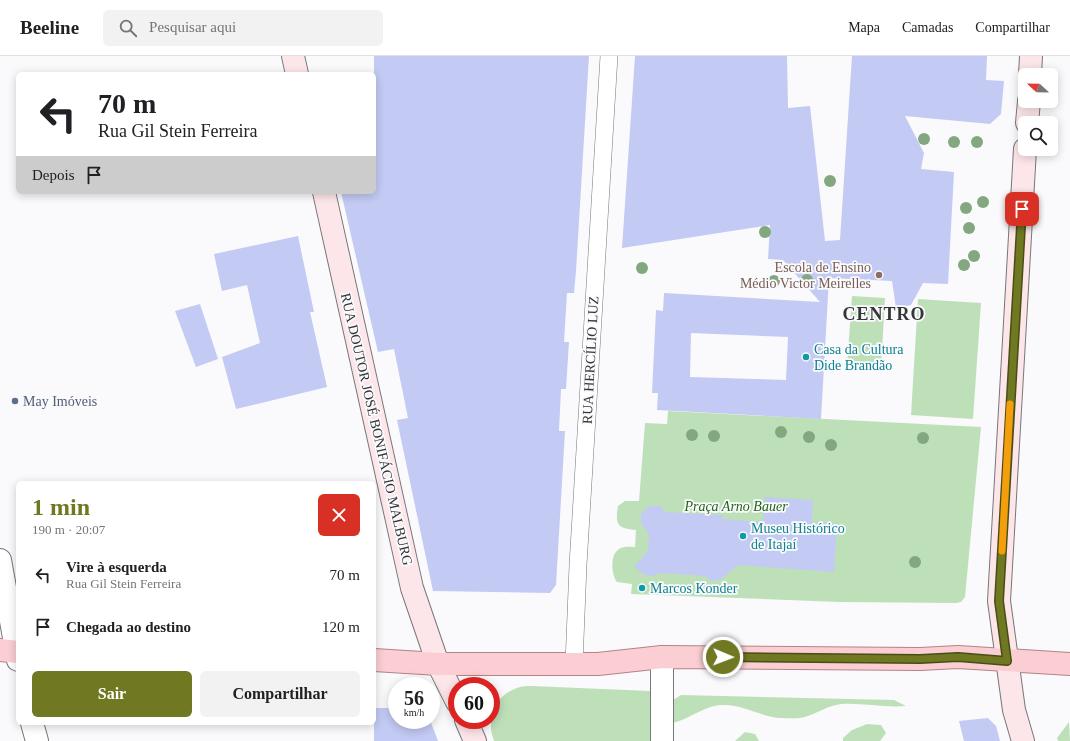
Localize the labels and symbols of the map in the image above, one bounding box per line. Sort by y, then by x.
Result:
north arrow [1018,68,1058,108]
pin [1005,192,1039,226]
place label: Escola de Ensino Médio Victor Meirelles [740,260,871,291]
marker: Escola de Ensino Médio Victor Meirelles [874,270,884,280]
street label: RUA DOUTOR JOSÉ BONIFÁCIO MALBURG [338,291,416,567]
street label: RUA HERCÍLIO LUZ [579,296,601,424]
district label: CENTRO [842,304,926,324]
place label: Casa da Cultura Dide Brandão [814,342,904,373]
marker: Casa da Cultura Dide Brandão [801,352,811,362]
place label: May Imóveis [23,394,97,409]
marker: May Imóveis [10,396,20,406]
park label: Praça Arno Bauer [683,499,788,514]
place label: Museu Histórico de Itajaí [751,521,845,552]
marker: Museu Histórico de Itajaí [738,531,748,541]
place label: Marcos Konder [650,581,738,596]
marker: Marcos Konder [637,583,647,593]
position arrow [702,636,744,678]
speed limit sign: 60 [448,677,500,729]

